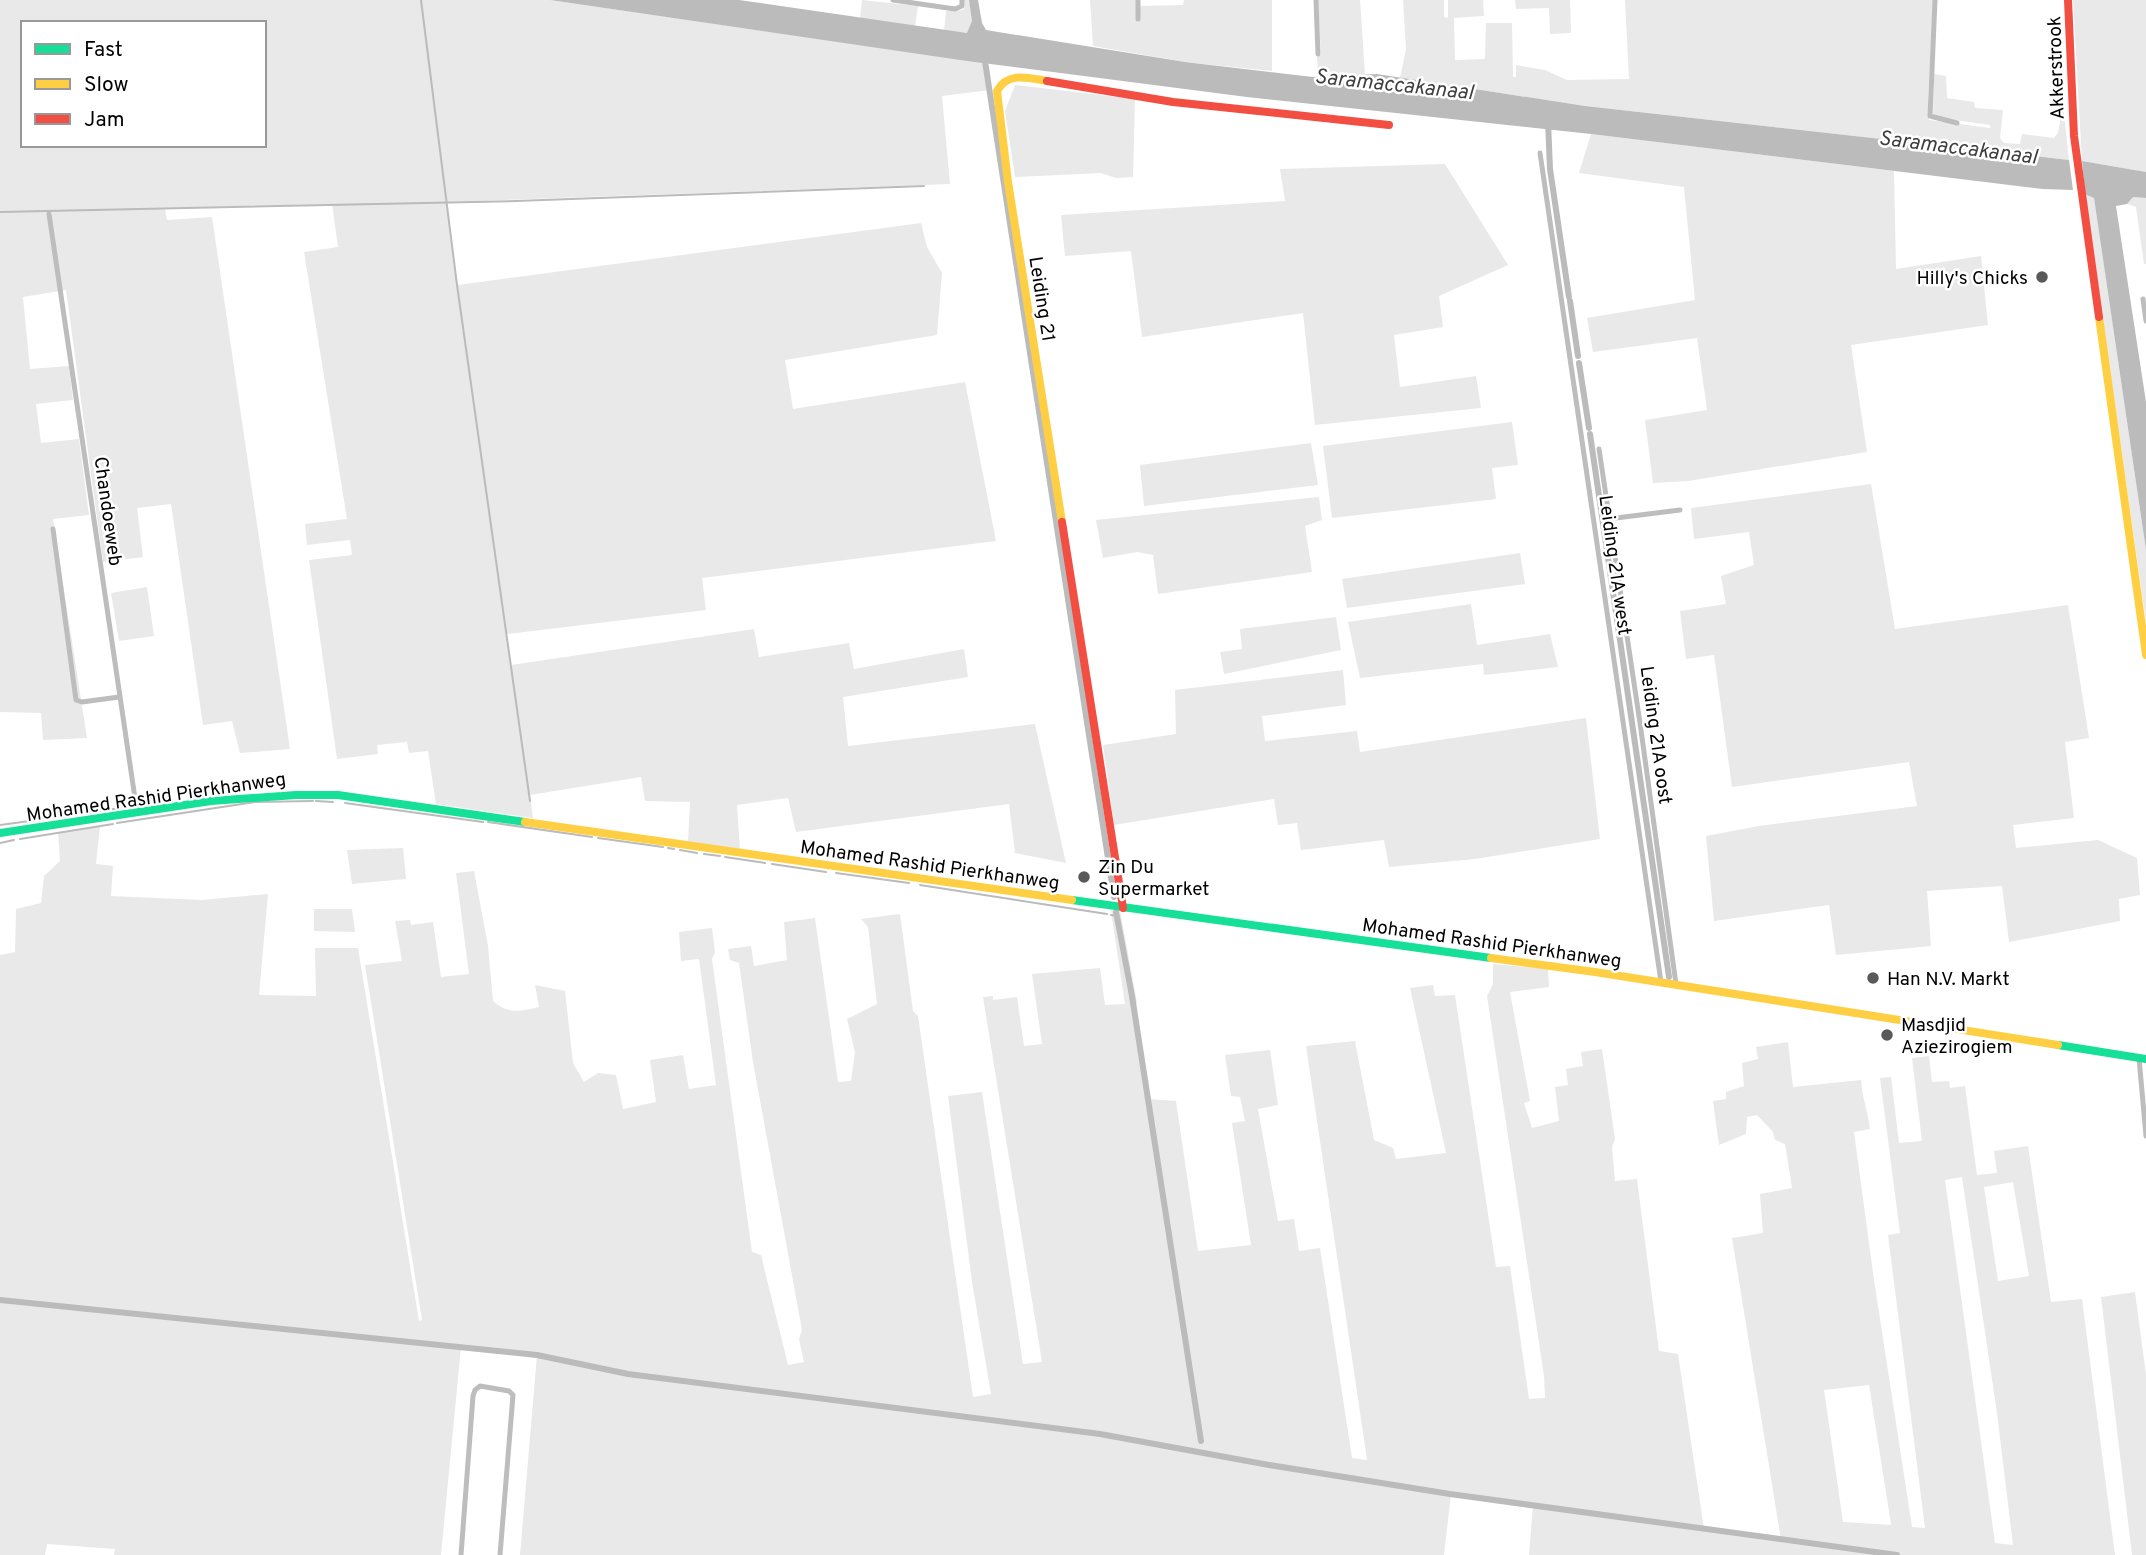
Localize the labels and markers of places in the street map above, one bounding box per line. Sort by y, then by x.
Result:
place label: Hilly's Chicks [1916,267,2028,291]
marker: Hilly's Chicks [2034,269,2050,285]
place label: Zin Du Supermarket [1098,856,1209,902]
marker: Zin Du Supermarket [1076,869,1092,885]
place label: Han N.V. Markt [1887,968,2010,992]
marker: Han N.V. Markt [1865,970,1881,986]
place label: Masdjid Aziezirogiem [1901,1014,2013,1060]
marker: Masdjid Aziezirogiem [1879,1027,1895,1043]

